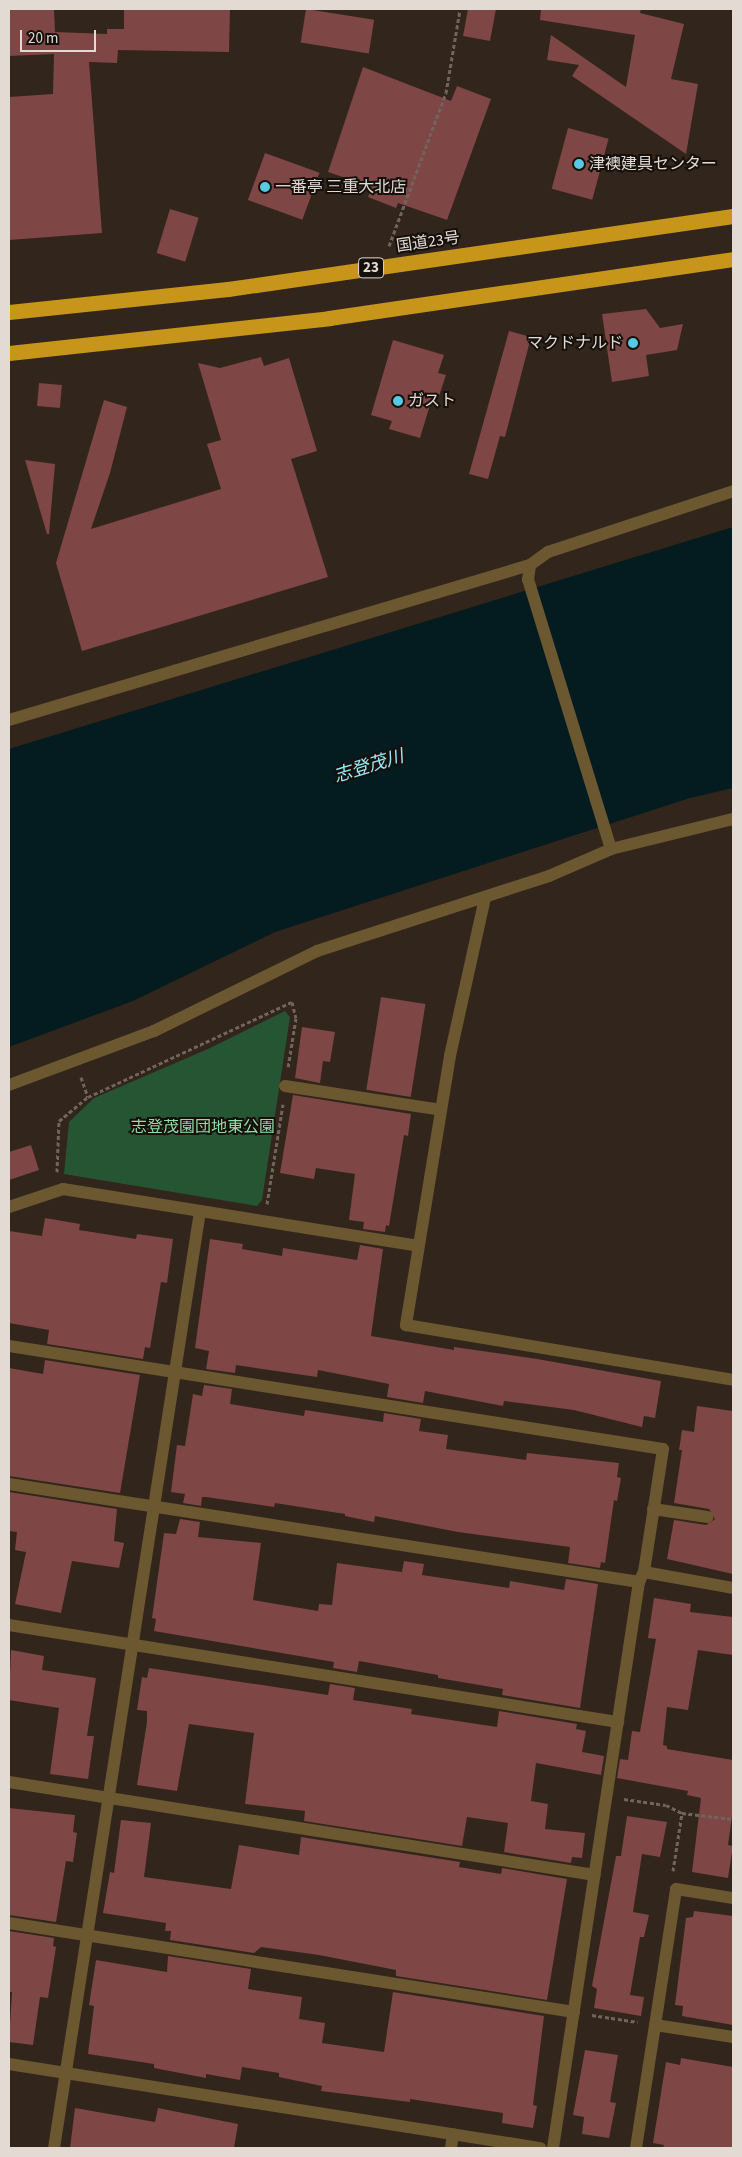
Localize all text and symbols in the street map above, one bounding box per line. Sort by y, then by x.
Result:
scale bar [22,20,99,52]
text: 20 m [28,28,58,49]
place label: 津襖建具センター [589,154,717,174]
marker: 津襖建具センター [573,158,585,170]
place label: 一番亭 三重大北店 [275,177,406,197]
marker: 一番亭 三重大北店 [259,181,271,193]
street label: 国道23号 [395,228,461,256]
road number: 23 [357,256,385,280]
place label: マクドナルド [527,333,623,353]
marker: マクドナルド [627,337,639,349]
place label: ガスト [408,391,456,411]
marker: ガスト [392,395,404,407]
water label: 志登茂川 [331,746,407,788]
park label: 志登茂園団地東公園 [131,1117,275,1137]

